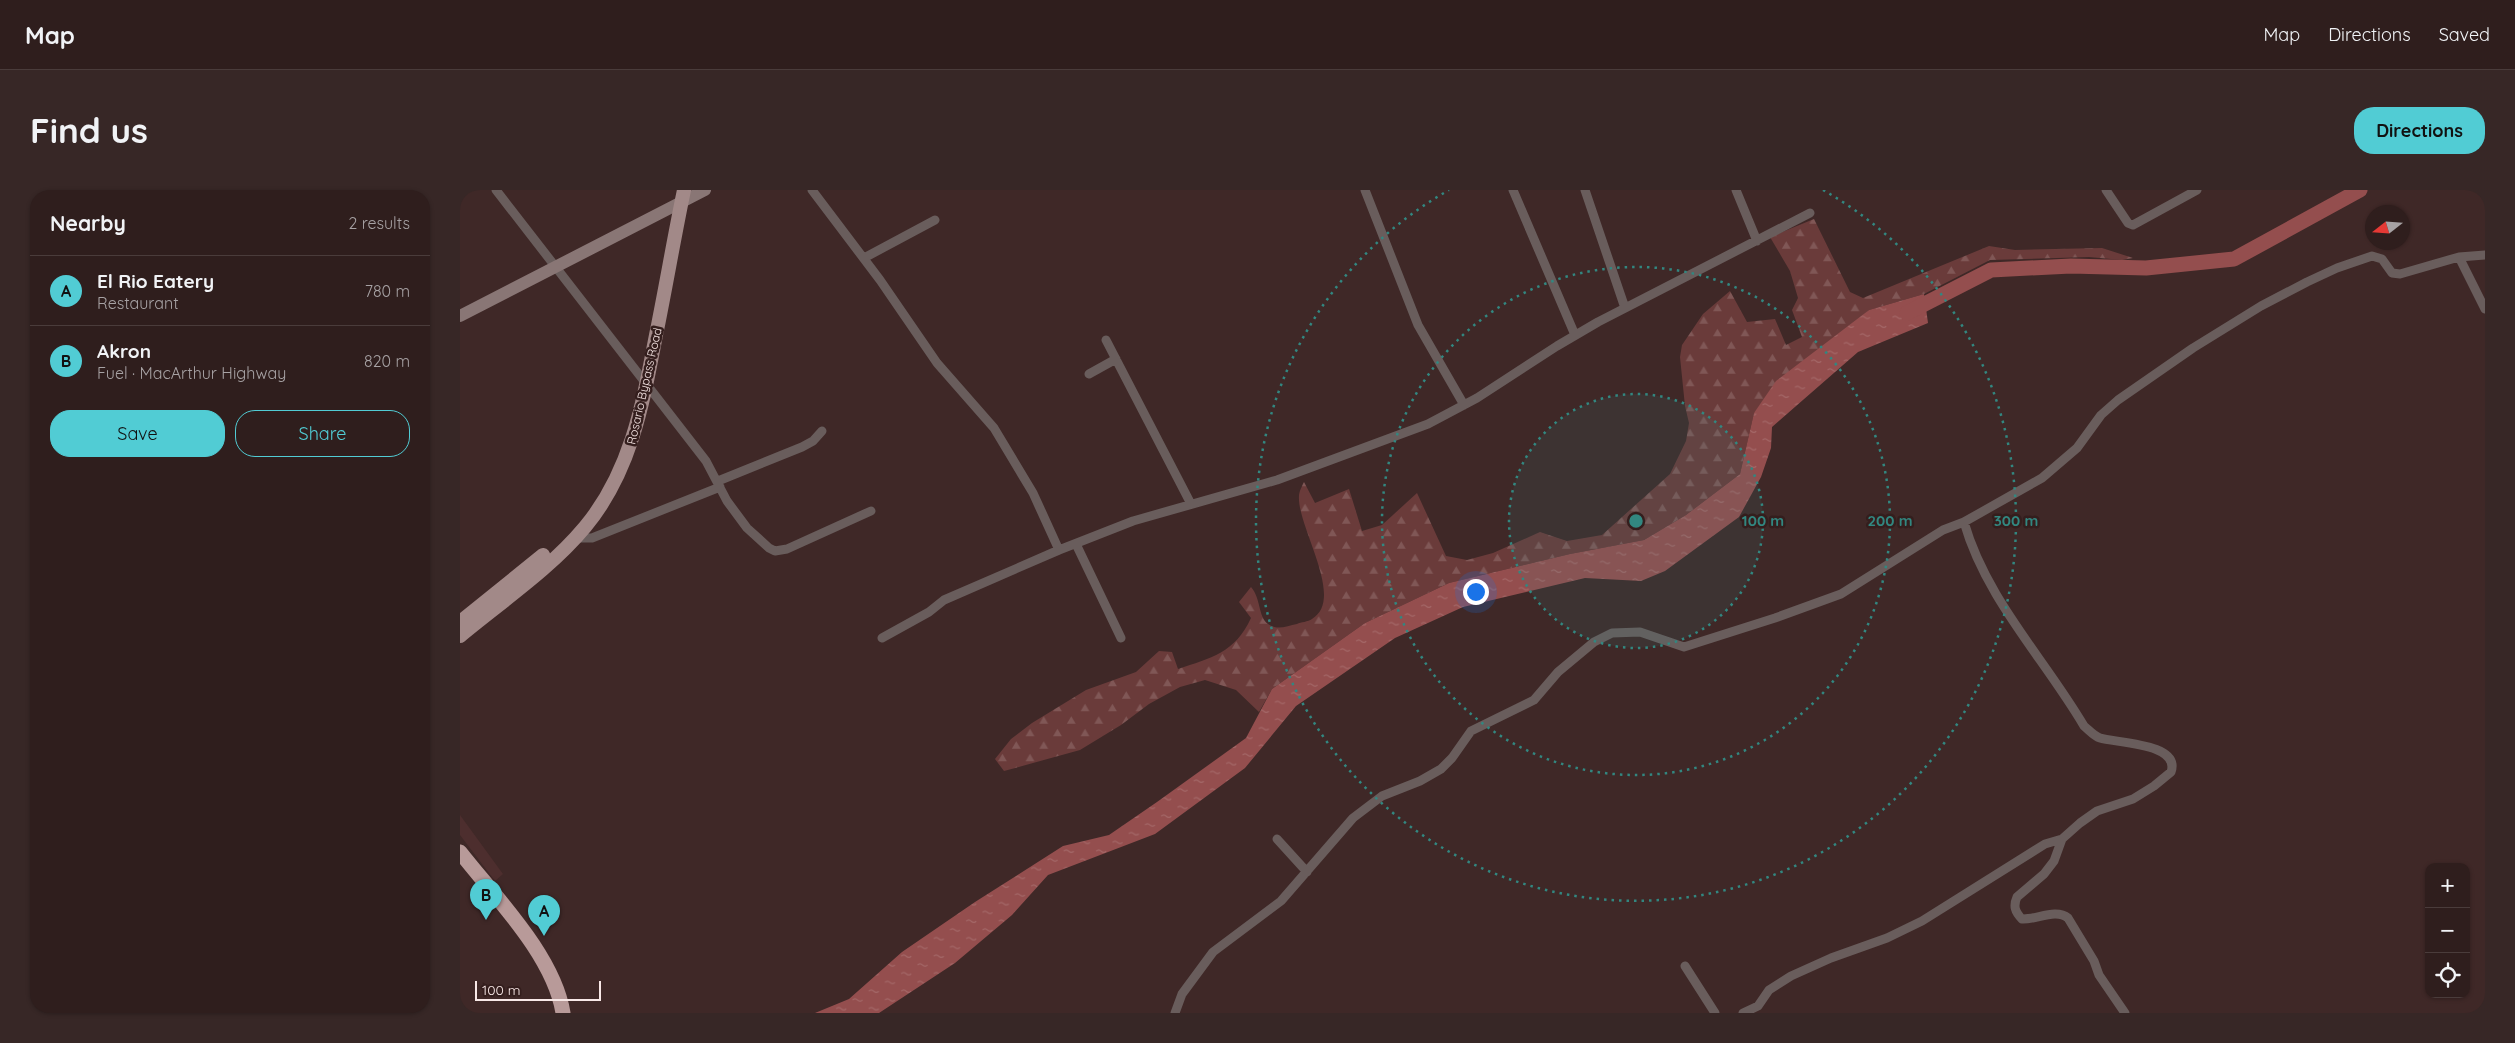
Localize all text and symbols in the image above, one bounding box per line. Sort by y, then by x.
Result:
text: Map [25,20,75,50]
text: Map [2263,23,2300,46]
text: Directions [2328,23,2411,46]
text: Saved [2439,23,2490,46]
button: Directions [2354,107,2485,154]
text: Find us [30,108,148,152]
north arrow [2365,205,2410,250]
text: Nearby [50,210,126,236]
text: 2 results [348,213,410,233]
text: El Rio Eatery [97,269,214,293]
text: A [61,281,71,301]
text: 780 m [365,281,410,301]
text: Restaurant [97,293,179,313]
street label: Rosario Bypass Road [623,326,665,446]
text: Akron [97,339,151,363]
text: B [61,351,71,371]
text: 820 m [364,351,410,371]
text: Fuel · MacArthur Highway [97,363,286,383]
button: Save [50,410,225,457]
button: Share [235,410,410,457]
text: 100 m [1742,511,1784,530]
text: 200 m [1868,511,1913,530]
text: 300 m [1994,511,2038,530]
centre of rings [1627,512,1645,530]
your location [1463,579,1489,605]
map controls [2425,863,2470,998]
button: + [2425,863,2470,908]
pin: B [470,879,502,920]
pin: A [528,895,560,936]
button: − [2425,908,2470,953]
button: locate [2425,953,2470,998]
scale bar [475,978,601,1001]
text: 100 m [482,981,520,999]

